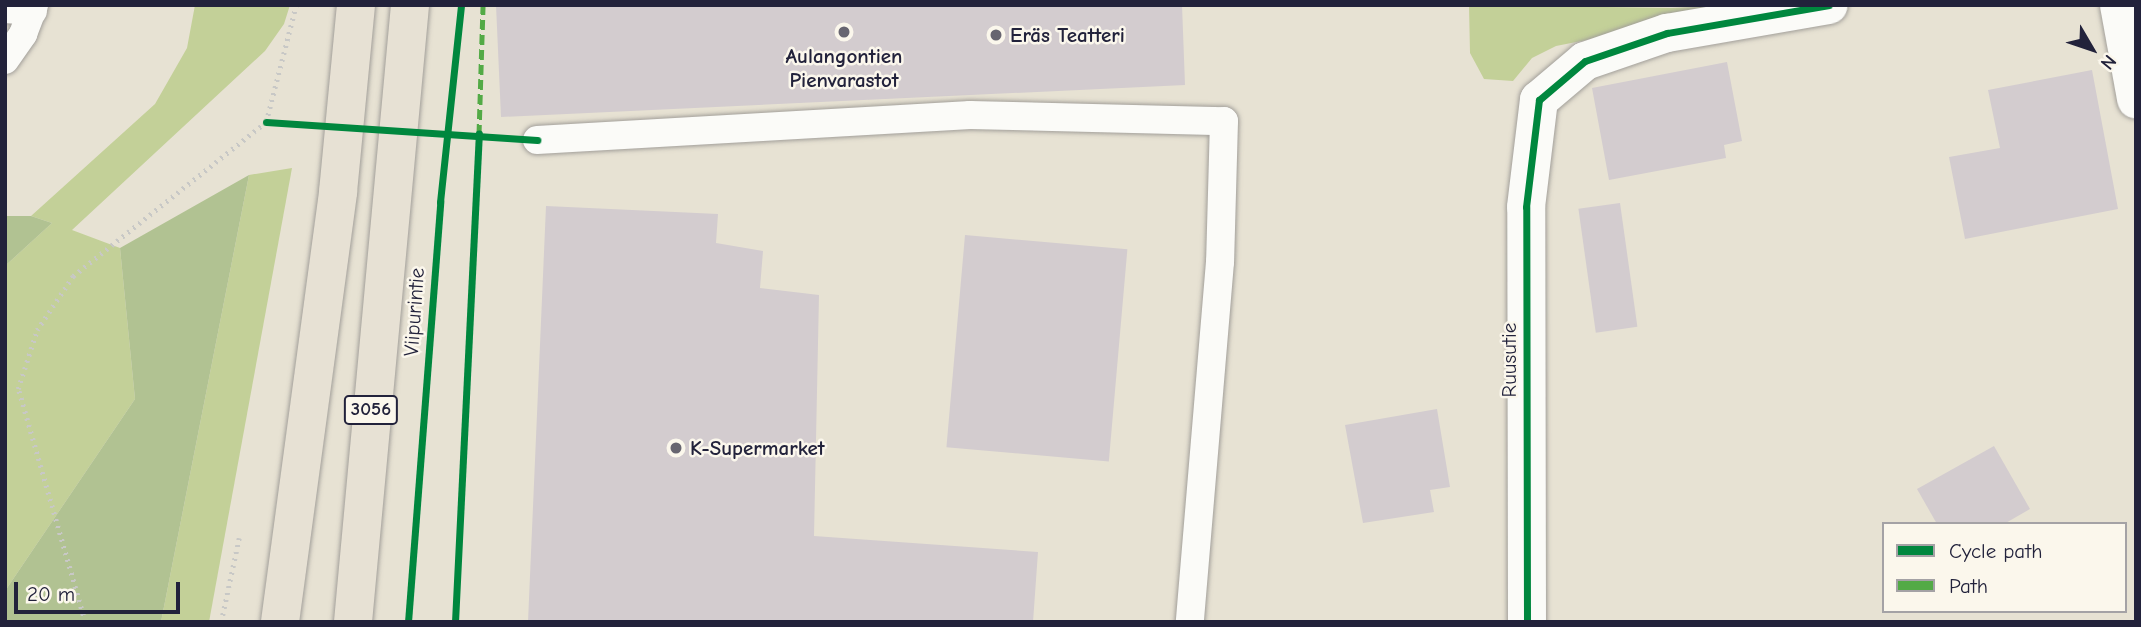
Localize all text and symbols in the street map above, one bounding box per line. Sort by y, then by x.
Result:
north arrow [2057,14,2127,84]
place label: Eräs Teatteri [1010,22,1125,48]
marker: Aulangontien Pienvarastot [836,24,852,40]
marker: Eräs Teatteri [988,27,1004,43]
place label: Aulangontien Pienvarastot [786,43,902,93]
text: N [2096,50,2121,74]
street label: Viipurintie [398,267,430,357]
street label: Ruusutie [1496,323,1522,397]
road number: 3056 [343,394,399,426]
place label: K-Supermarket [690,435,825,461]
marker: K-Supermarket [668,440,684,456]
legend [1882,522,2127,613]
text: Cycle path [1949,539,2042,563]
scale bar [18,568,184,612]
text: Path [1949,574,1988,598]
text: 20 m [27,582,75,606]

